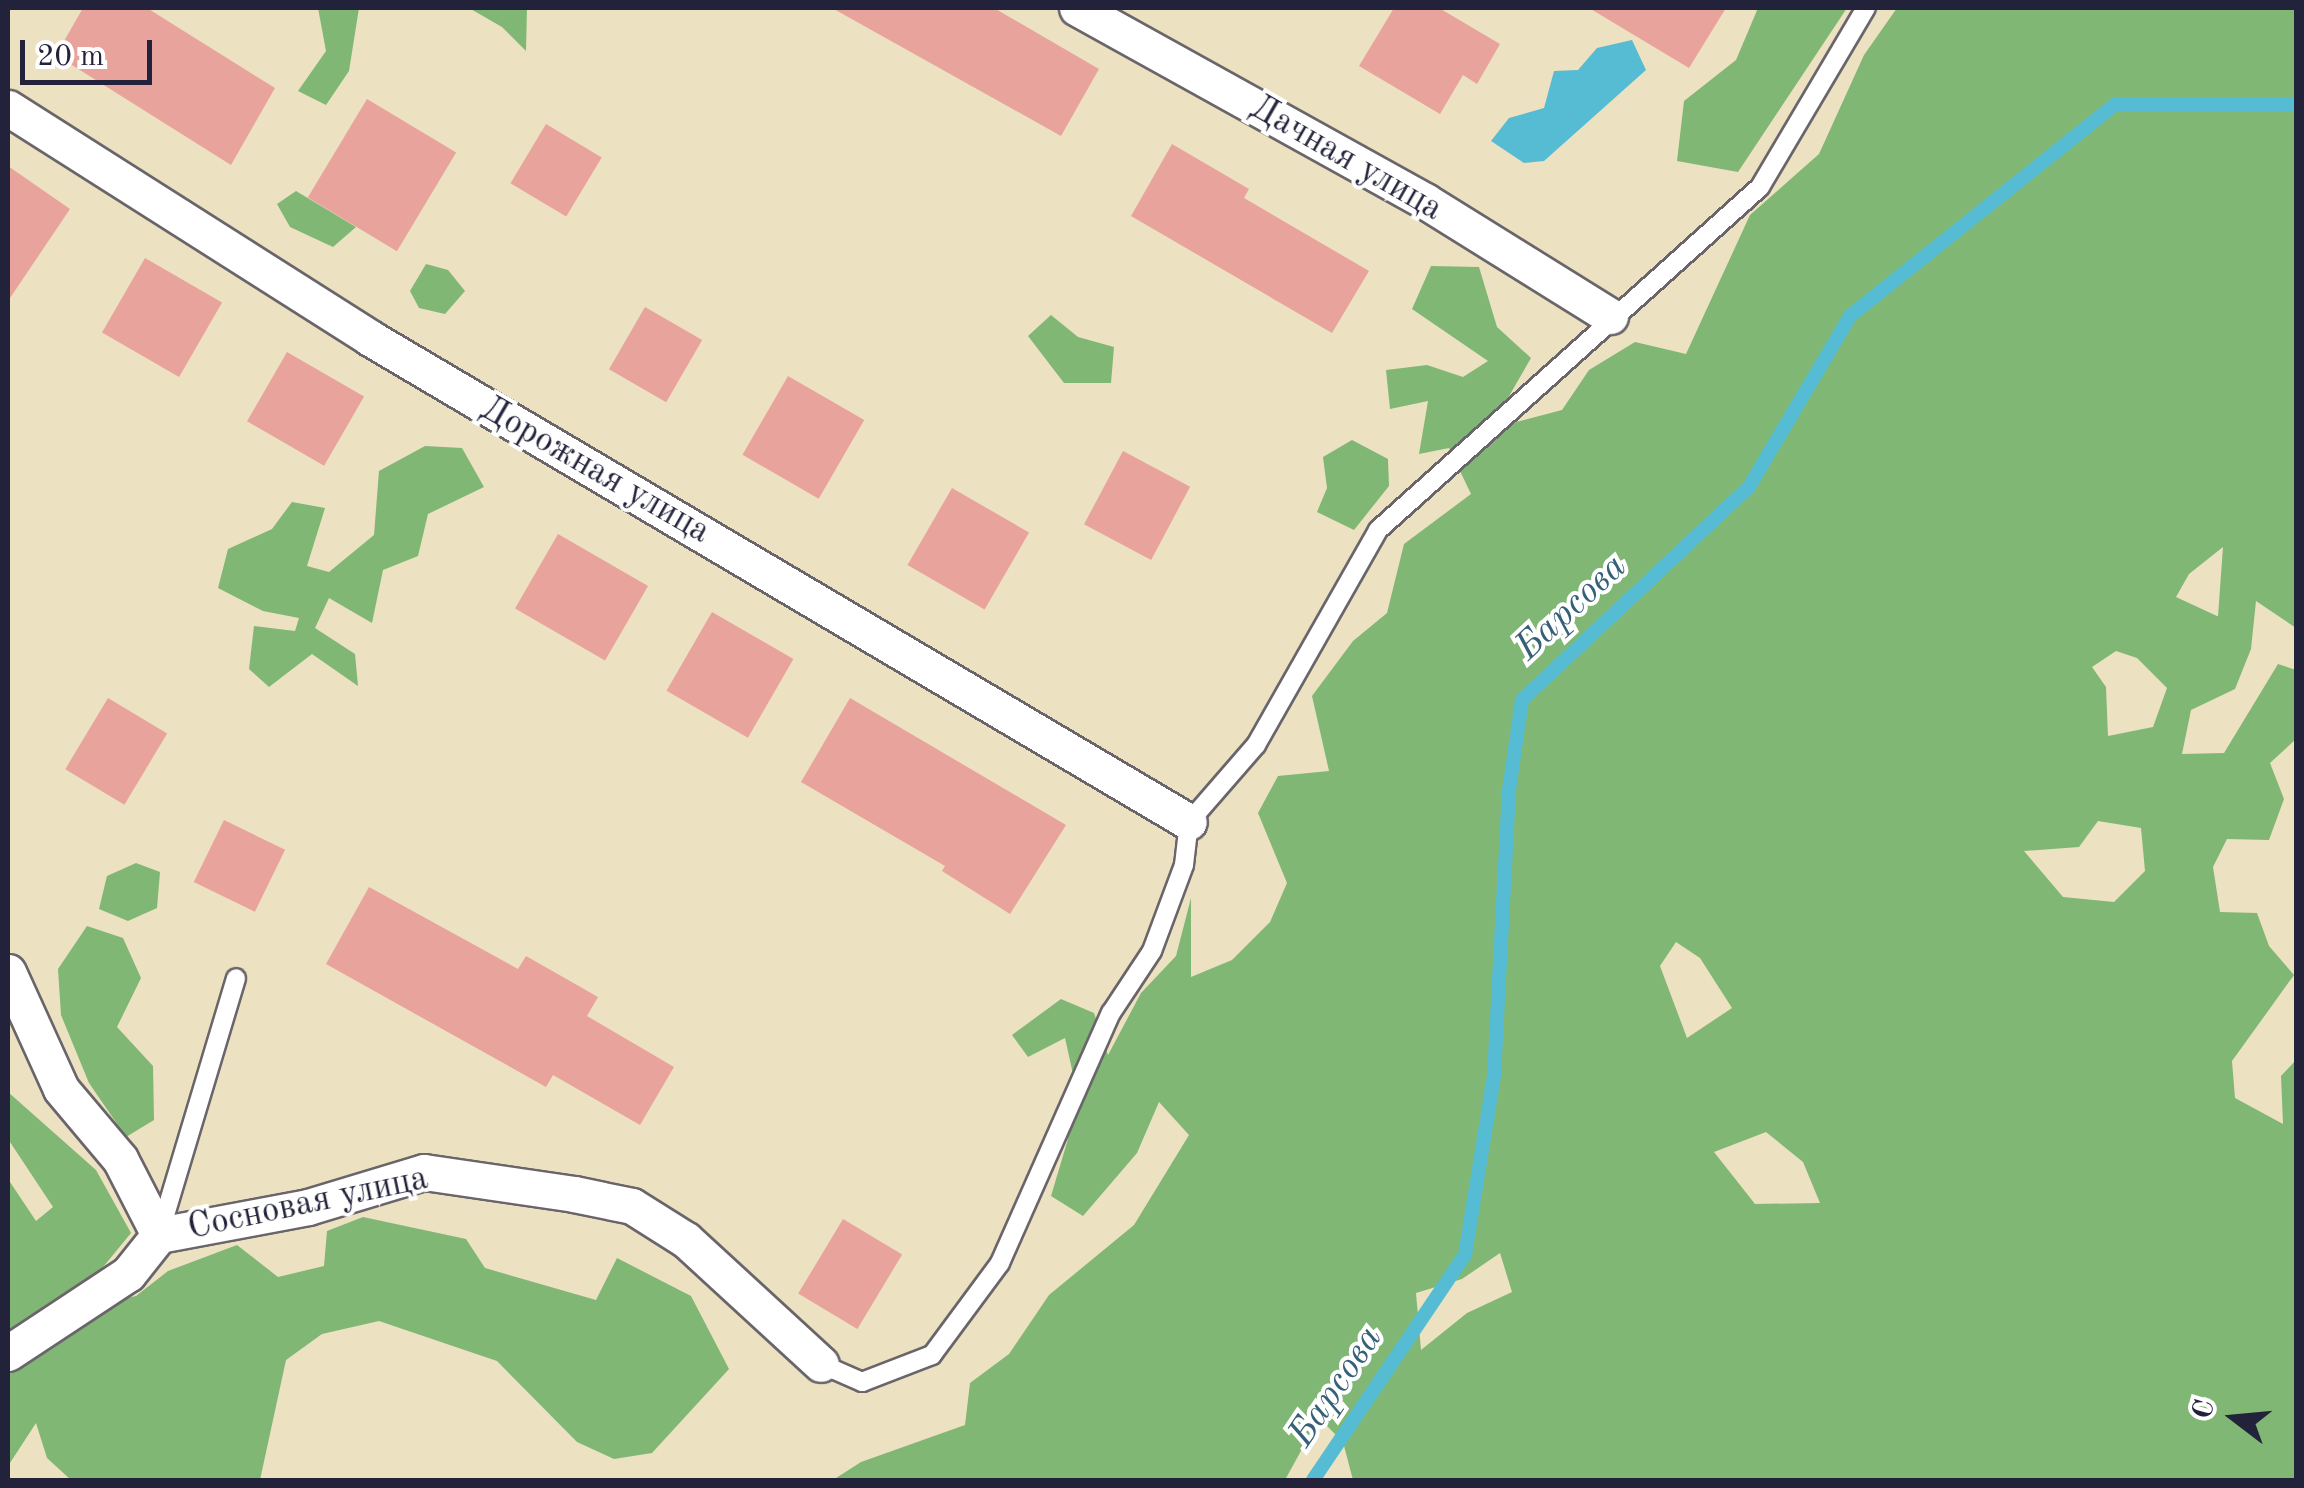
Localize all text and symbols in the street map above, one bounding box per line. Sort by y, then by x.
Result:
scale bar [25,20,158,82]
text: 20 m [37,42,104,72]
street label: Дачная улица [1243,87,1449,231]
street label: Дорожная улица [473,388,717,554]
water label: Барсова [1507,545,1637,671]
street label: Сосновая улица [184,1158,432,1250]
water label: Барсова [1280,1318,1394,1456]
north arrow [2184,1368,2284,1468]
text: С [2189,1397,2221,1422]

